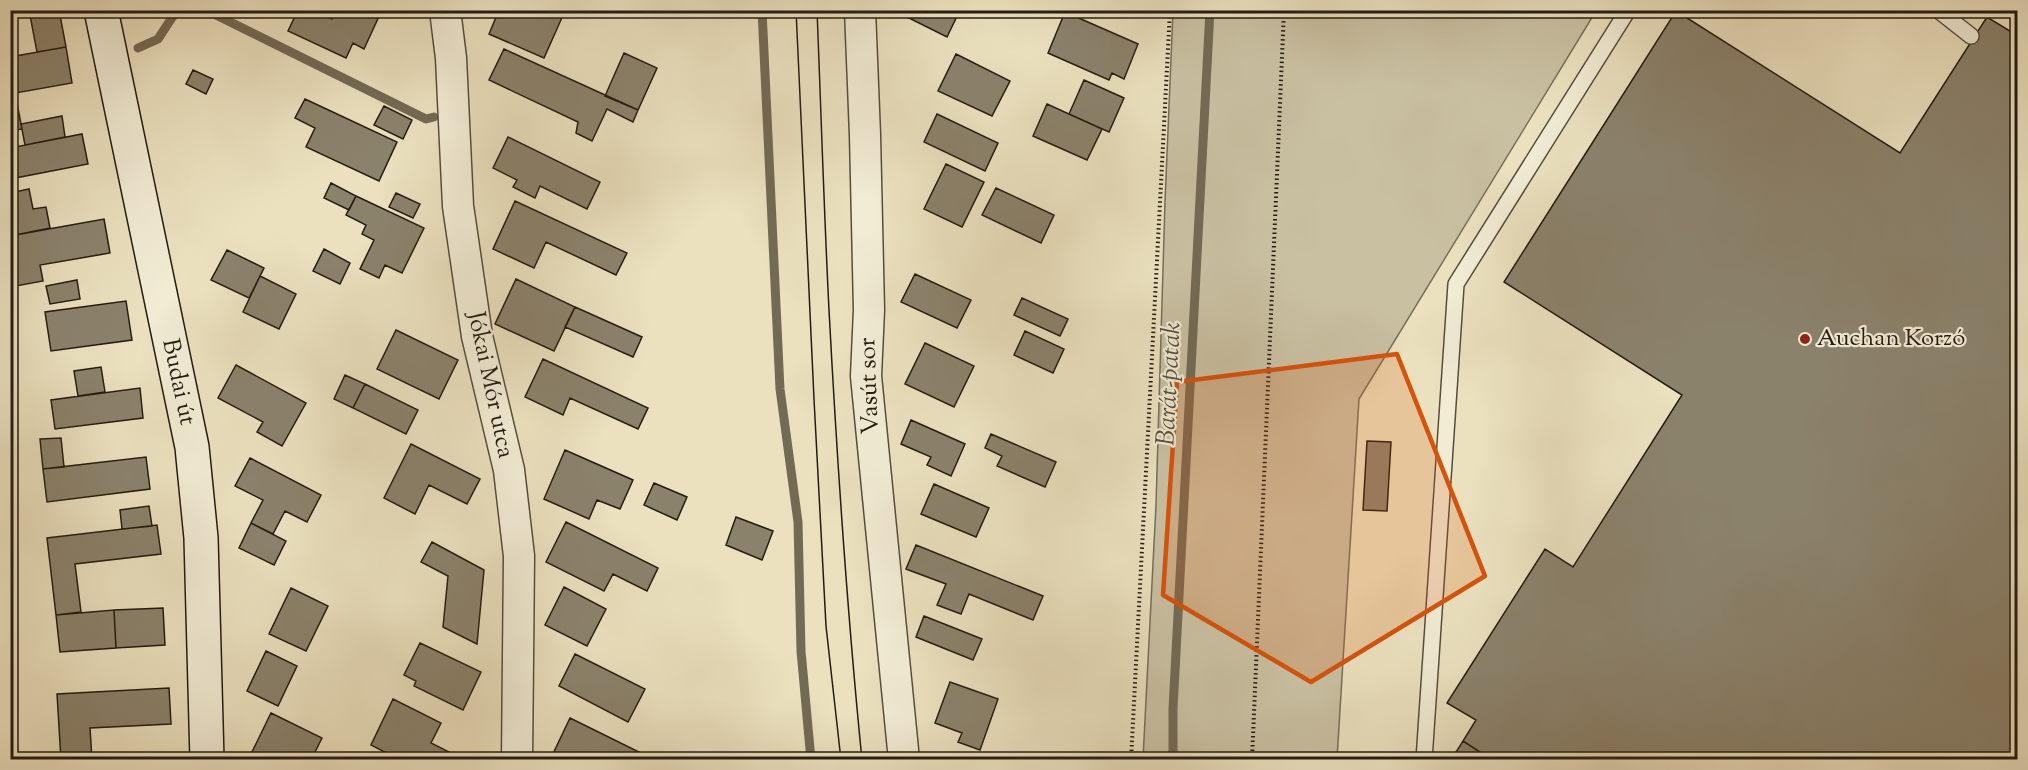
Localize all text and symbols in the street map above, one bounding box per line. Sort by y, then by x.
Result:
street label: Jókai Mór utca [457,307,522,461]
water label: Barát-patak [1148,321,1192,447]
place label: Auchan Korzó [1817,322,1965,356]
marker: Auchan Korzó [1798,332,1812,346]
street label: Budai út [152,336,204,428]
street label: Vasút sor [851,337,889,435]

